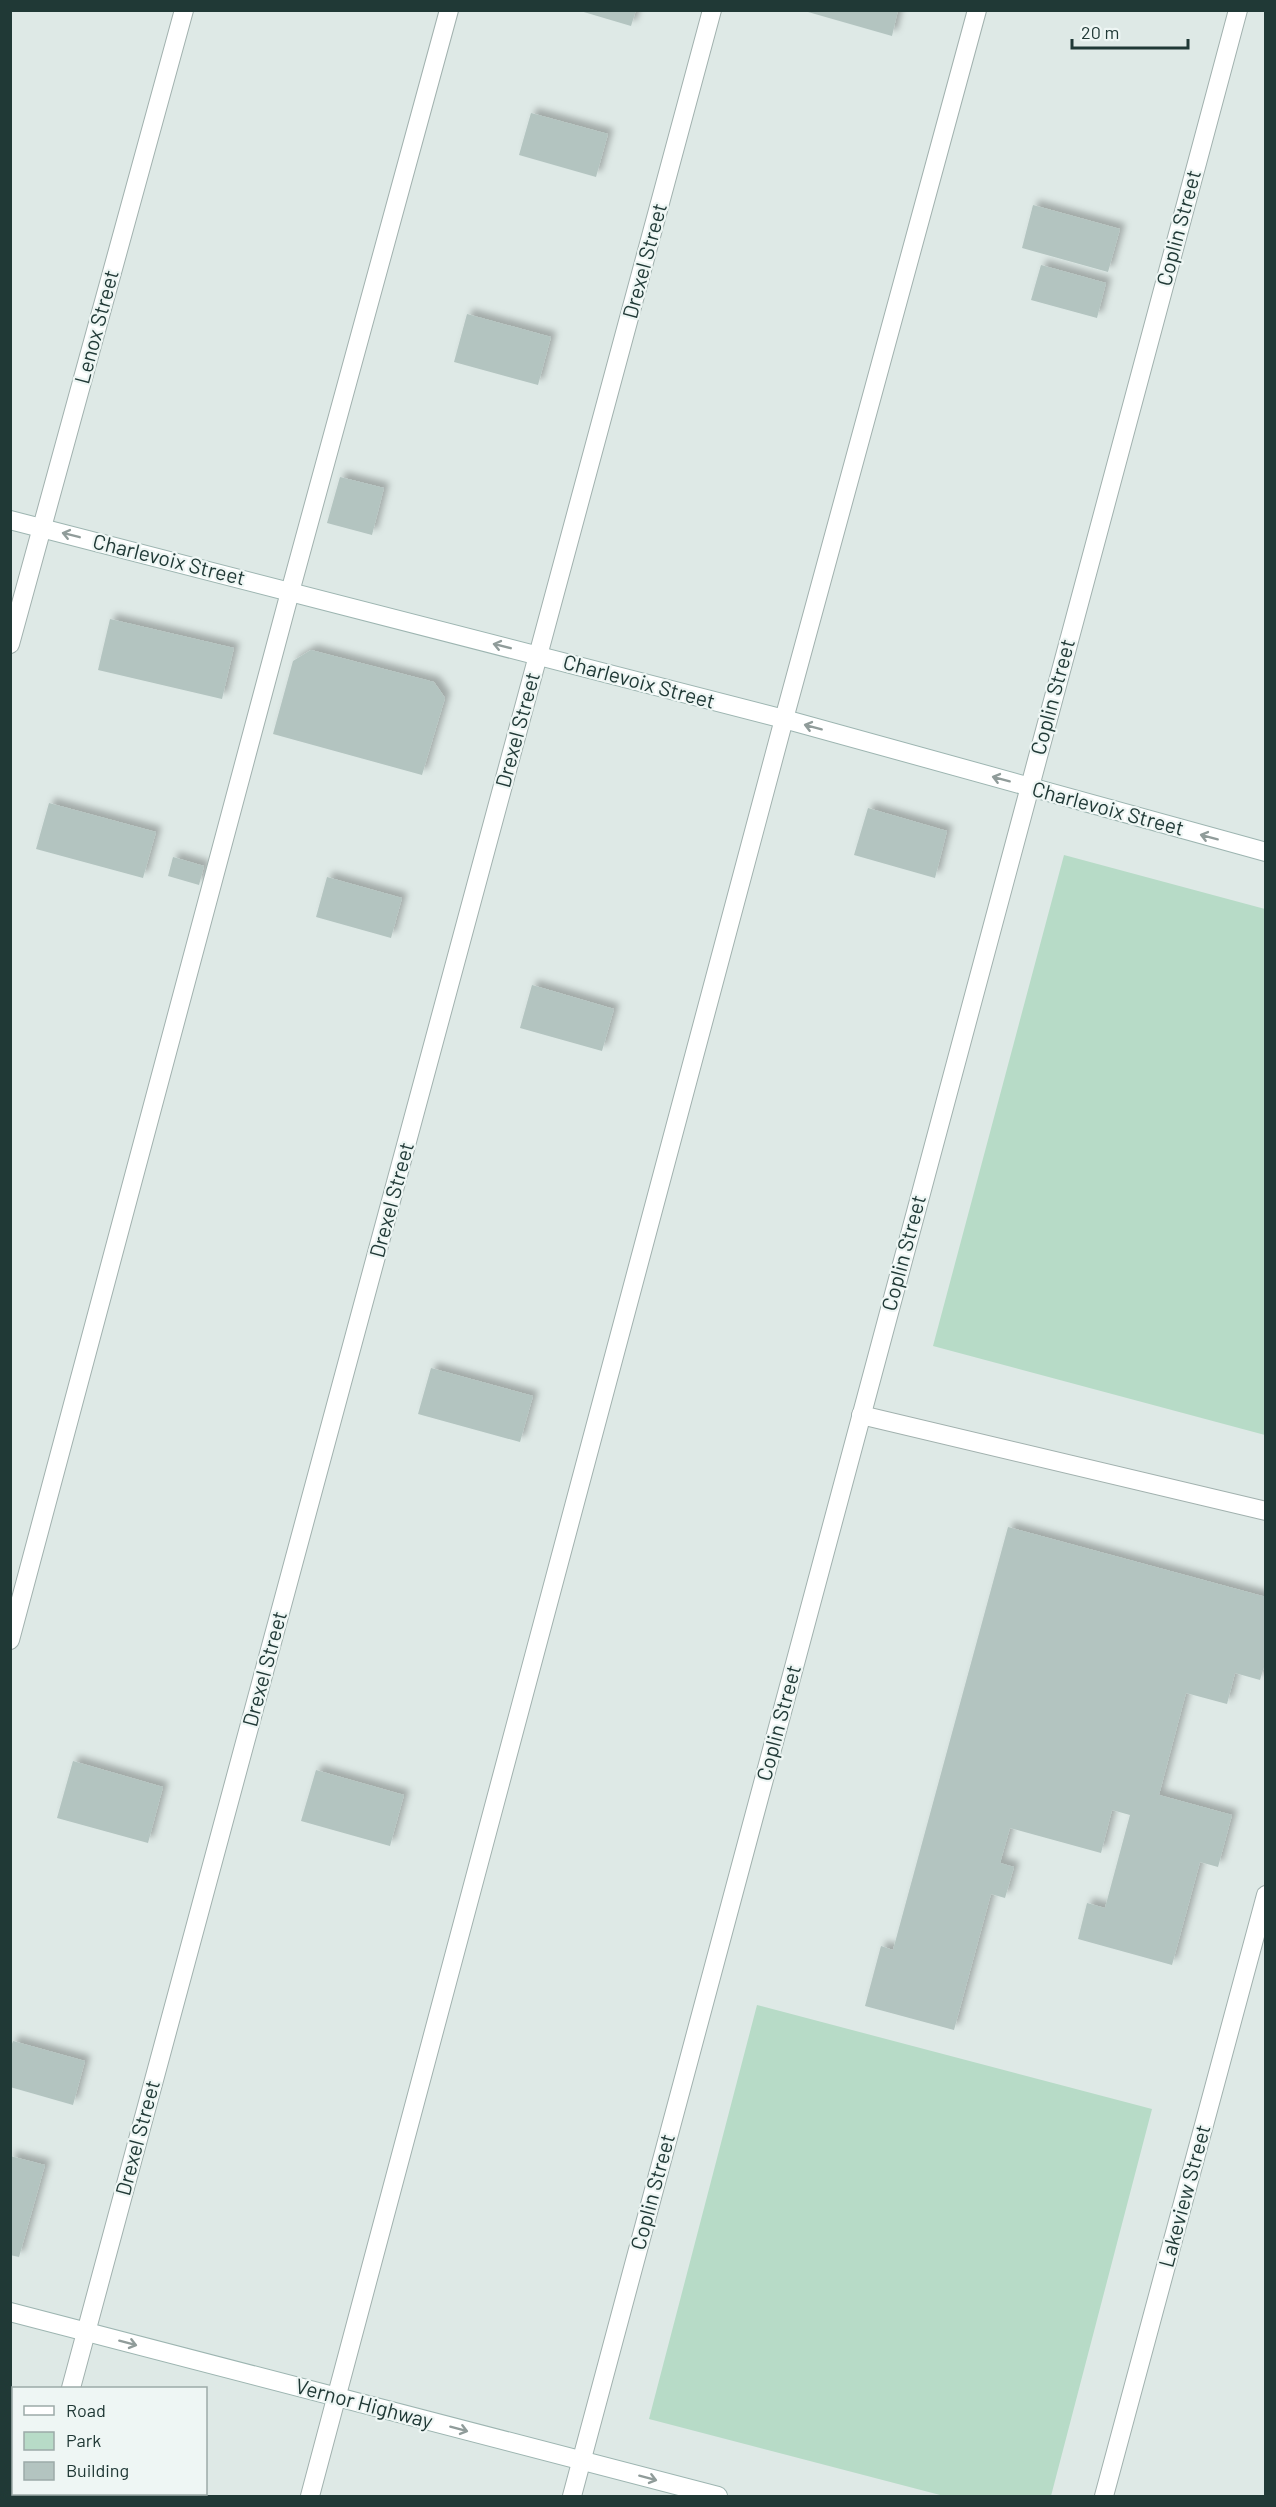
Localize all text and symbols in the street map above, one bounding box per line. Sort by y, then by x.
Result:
scale bar [1072,12,1188,50]
text: 20 m [1081,21,1119,43]
street label: Coplin Street [1150,167,1205,288]
street label: Drexel Street [616,200,671,321]
street label: Lenox Street [68,267,123,386]
street label: Charlevoix Street [91,528,248,590]
one-way arrow [62,529,81,541]
street label: Coplin Street [1024,636,1079,757]
one-way arrow [493,640,512,652]
street label: Charlevoix Street [561,648,718,713]
street label: Drexel Street [489,669,544,790]
one-way arrow [804,721,823,733]
one-way arrow [992,773,1011,784]
street label: Charlevoix Street [1030,775,1187,840]
one-way arrow [1200,830,1219,842]
street label: Drexel Street [363,1139,418,1260]
street label: Coplin Street [875,1192,930,1313]
street label: Drexel Street [236,1608,291,1729]
street label: Coplin Street [750,1662,805,1783]
street label: Drexel Street [109,2077,164,2198]
street label: Lakeview Street [1153,2122,1215,2270]
street label: Coplin Street [624,2131,679,2252]
one-way arrow [118,2338,137,2349]
street label: Vernor Highway [293,2372,436,2433]
legend [12,2387,207,2495]
text: Road [66,2399,106,2421]
one-way arrow [449,2424,468,2435]
text: Park [66,2429,101,2451]
text: Building [66,2459,129,2481]
one-way arrow [638,2473,657,2485]

